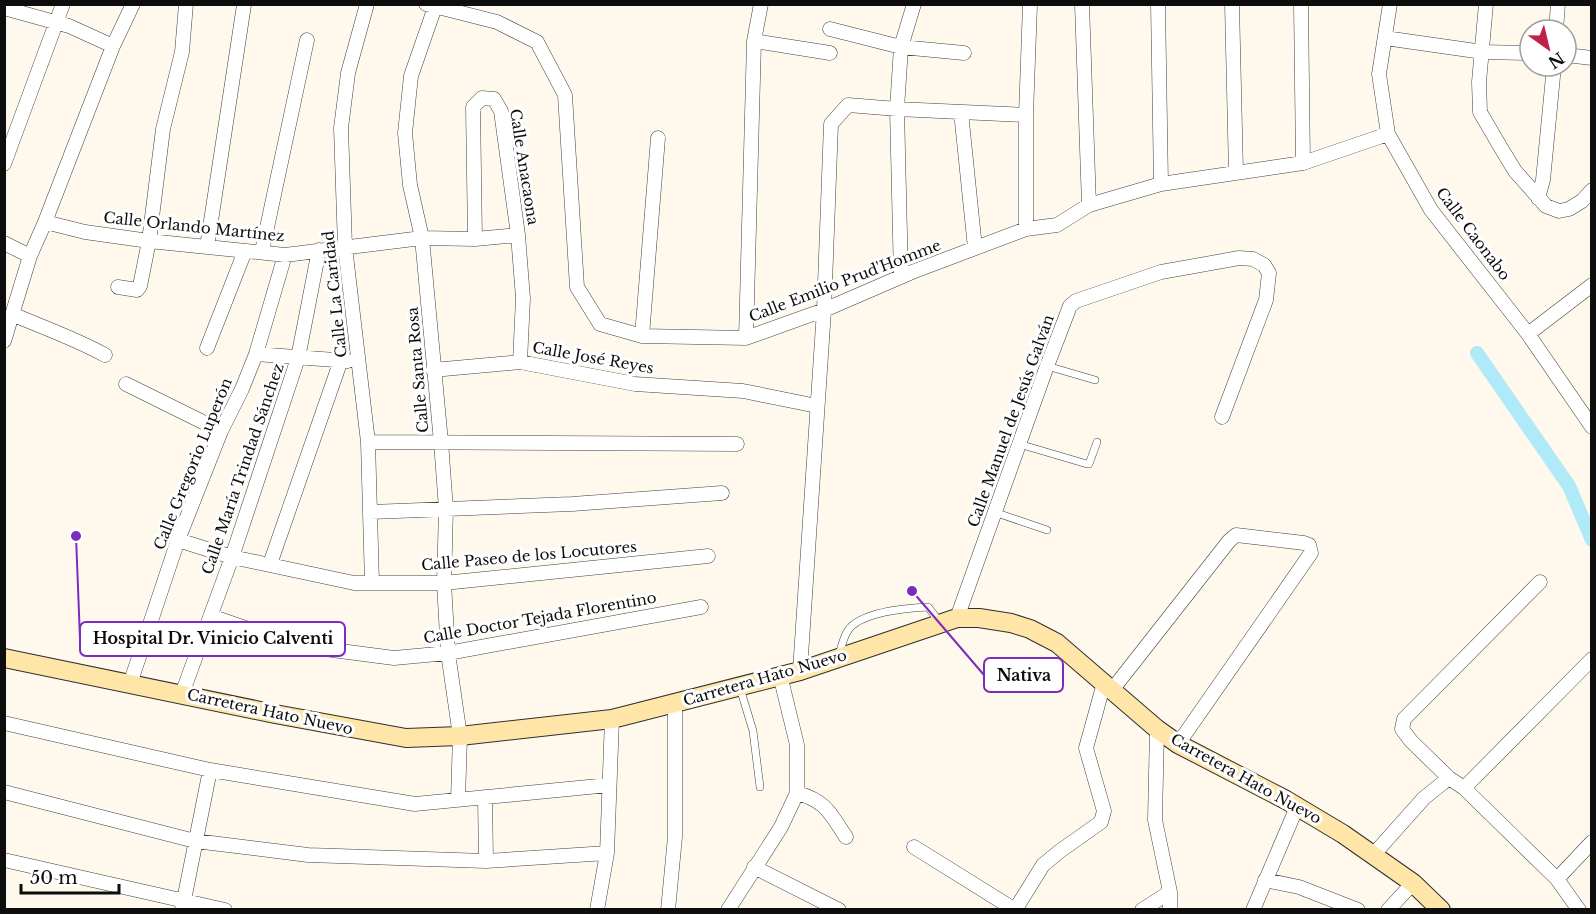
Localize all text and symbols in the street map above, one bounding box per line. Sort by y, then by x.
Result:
north arrow [1518,18,1578,78]
text: N [1545,48,1568,73]
street label: Calle Anacaona [506,107,543,227]
street label: Calle Caonabo [1432,183,1515,284]
street label: Calle Orlando Martínez [103,208,286,245]
street label: Calle La Caridad [318,230,351,358]
street label: Calle Emilio Prud'Homme [746,235,944,326]
street label: Calle Santa Rosa [402,306,432,434]
street label: Calle Manuel de Jesús Galván [963,312,1058,530]
street label: Calle José Reyes [531,337,655,378]
street label: Calle María Trindad Sánchez [197,361,288,577]
street label: Calle Gregorio Luperón [149,375,236,552]
street label: Calle Paseo de los Locutores [420,537,638,574]
street label: Calle Doctor Tejada Florentino [422,588,658,647]
callout: Hospital Dr. Vinicio Calventi [80,622,345,656]
text: Hospital Dr. Vinicio Calventi [93,628,334,648]
street label: Carretera Hato Nuevo [681,645,849,710]
callout: Nativa [984,658,1063,692]
text: Nativa [997,665,1051,685]
street label: Carretera Hato Nuevo [185,685,355,738]
street label: Carretera Hato Nuevo [1168,729,1325,828]
scale bar [21,857,118,895]
text: 50 m [30,867,78,889]

